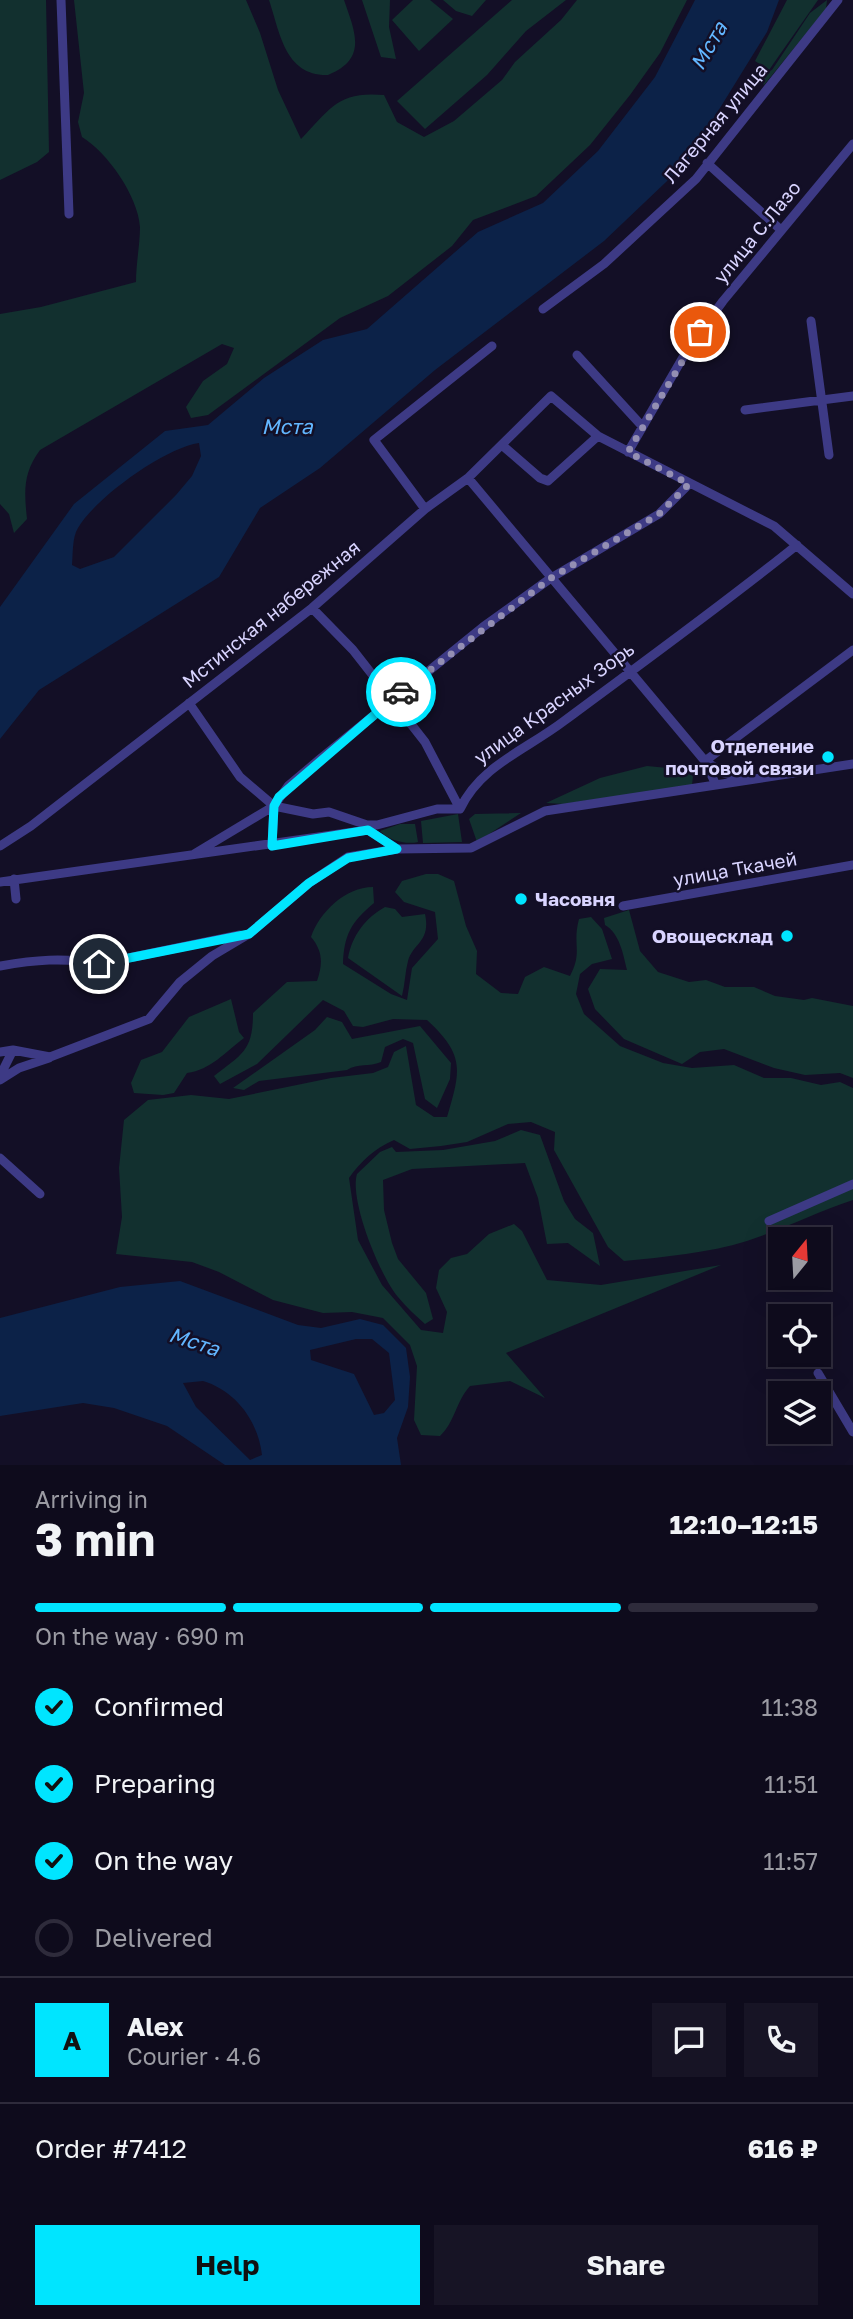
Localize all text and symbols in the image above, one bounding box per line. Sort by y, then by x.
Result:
water label: Мста [684,16,733,74]
street label: Лагерная улица [658,58,771,187]
street label: улица С.Лазо [708,176,805,288]
pin [670,302,730,362]
icon: bag [681,313,719,351]
water label: Мста [261,413,314,439]
street label: Мстинская набережная [177,535,364,692]
street label: улица Красных Зорь [469,637,638,768]
courier [366,657,436,727]
icon: car [382,673,420,711]
place label: Отделение почтовой связи [665,734,814,779]
marker: Отделение почтовой связи [820,749,836,765]
street label: улица Ткачей [671,846,799,891]
place label: Часовня [535,887,615,910]
marker: Часовня [513,891,529,907]
place label: Овощесклад [652,924,773,947]
marker: Овощесклад [779,928,795,944]
pin [69,934,129,994]
icon: home [80,945,118,983]
north arrow [768,1227,831,1290]
map controls [768,1227,831,1444]
button: locate [768,1304,831,1367]
water label: Мста [166,1321,224,1362]
button: layers [768,1381,831,1444]
text: Arriving in [35,1485,148,1513]
text: 12:10–12:15 [670,1509,818,1540]
text: 3 min [35,1511,155,1566]
text: On the way · 690 m [35,1622,245,1650]
icon: check [35,1688,73,1726]
text: Confirmed [94,1691,224,1722]
text: 11:38 [761,1693,818,1721]
icon: check [35,1765,73,1803]
text: Preparing [94,1768,216,1799]
text: 11:51 [764,1770,818,1798]
icon: check [35,1842,73,1880]
text: On the way [94,1845,233,1876]
text: 11:57 [763,1847,818,1875]
text: Delivered [94,1922,213,1953]
button: chat [652,2003,726,2077]
button: phone [744,2003,818,2077]
text: Alex [127,2011,184,2042]
text: A [63,2025,81,2056]
text: Courier · 4.6 [127,2042,261,2070]
text: Order #7412 [35,2133,187,2164]
text: 616 ₽ [748,2133,818,2164]
button: Help [35,2225,420,2305]
button: Share [434,2225,818,2305]

